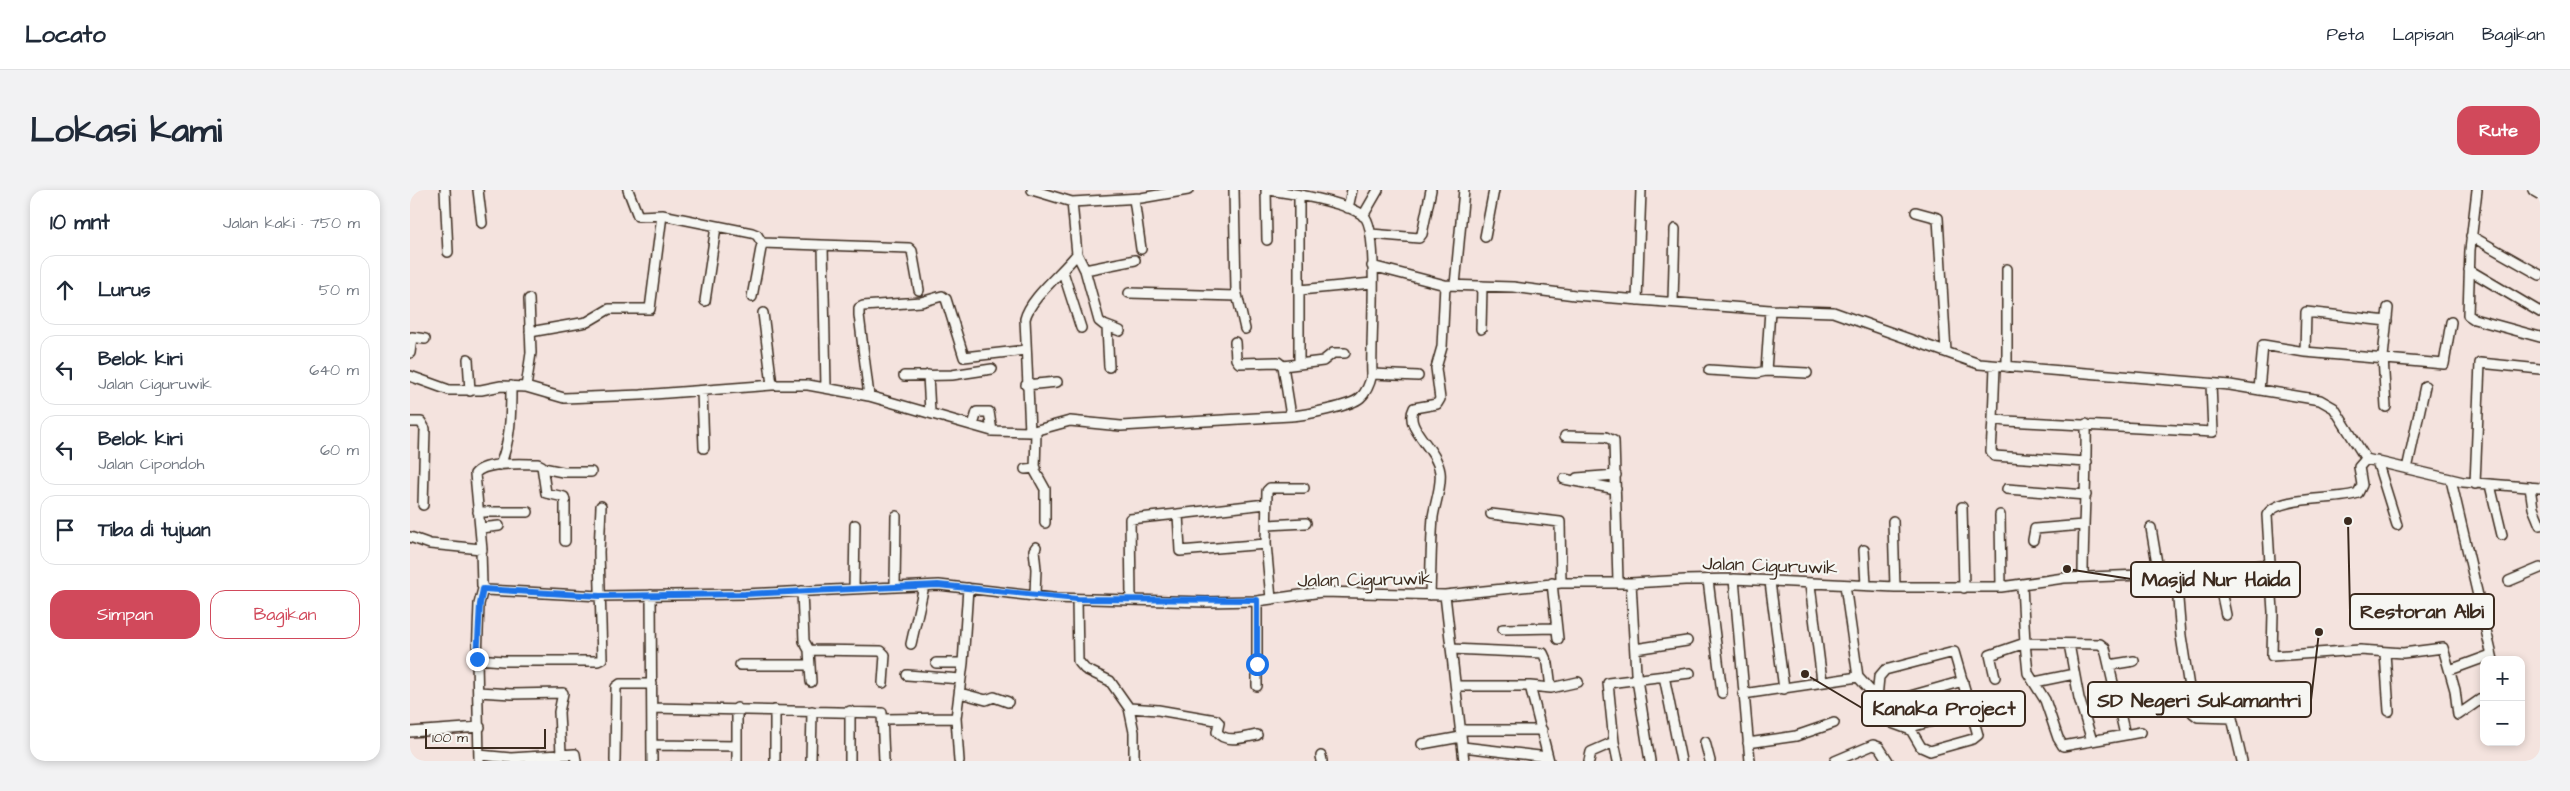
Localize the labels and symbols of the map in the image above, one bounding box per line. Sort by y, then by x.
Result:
street label: Jalan Ciguruwik [1702,550,1838,583]
callout: Masjid Nur Haida [2131,562,2300,597]
street label: Jalan Ciguruwik [1297,565,1433,596]
text: Masjid Nur Haida [2141,566,2291,594]
callout: Restoran Albi [2350,594,2494,629]
text: Restoran Albi [2360,598,2485,626]
route end [466,648,489,671]
route start [1246,653,1269,676]
callout: SD Negeri Sukamantri [2088,682,2311,717]
text: SD Negeri Sukamantri [2096,687,2302,716]
callout: Kanaka Project [1862,691,2025,726]
text: Kanaka Project [1872,695,2016,723]
scale bar [425,726,546,749]

